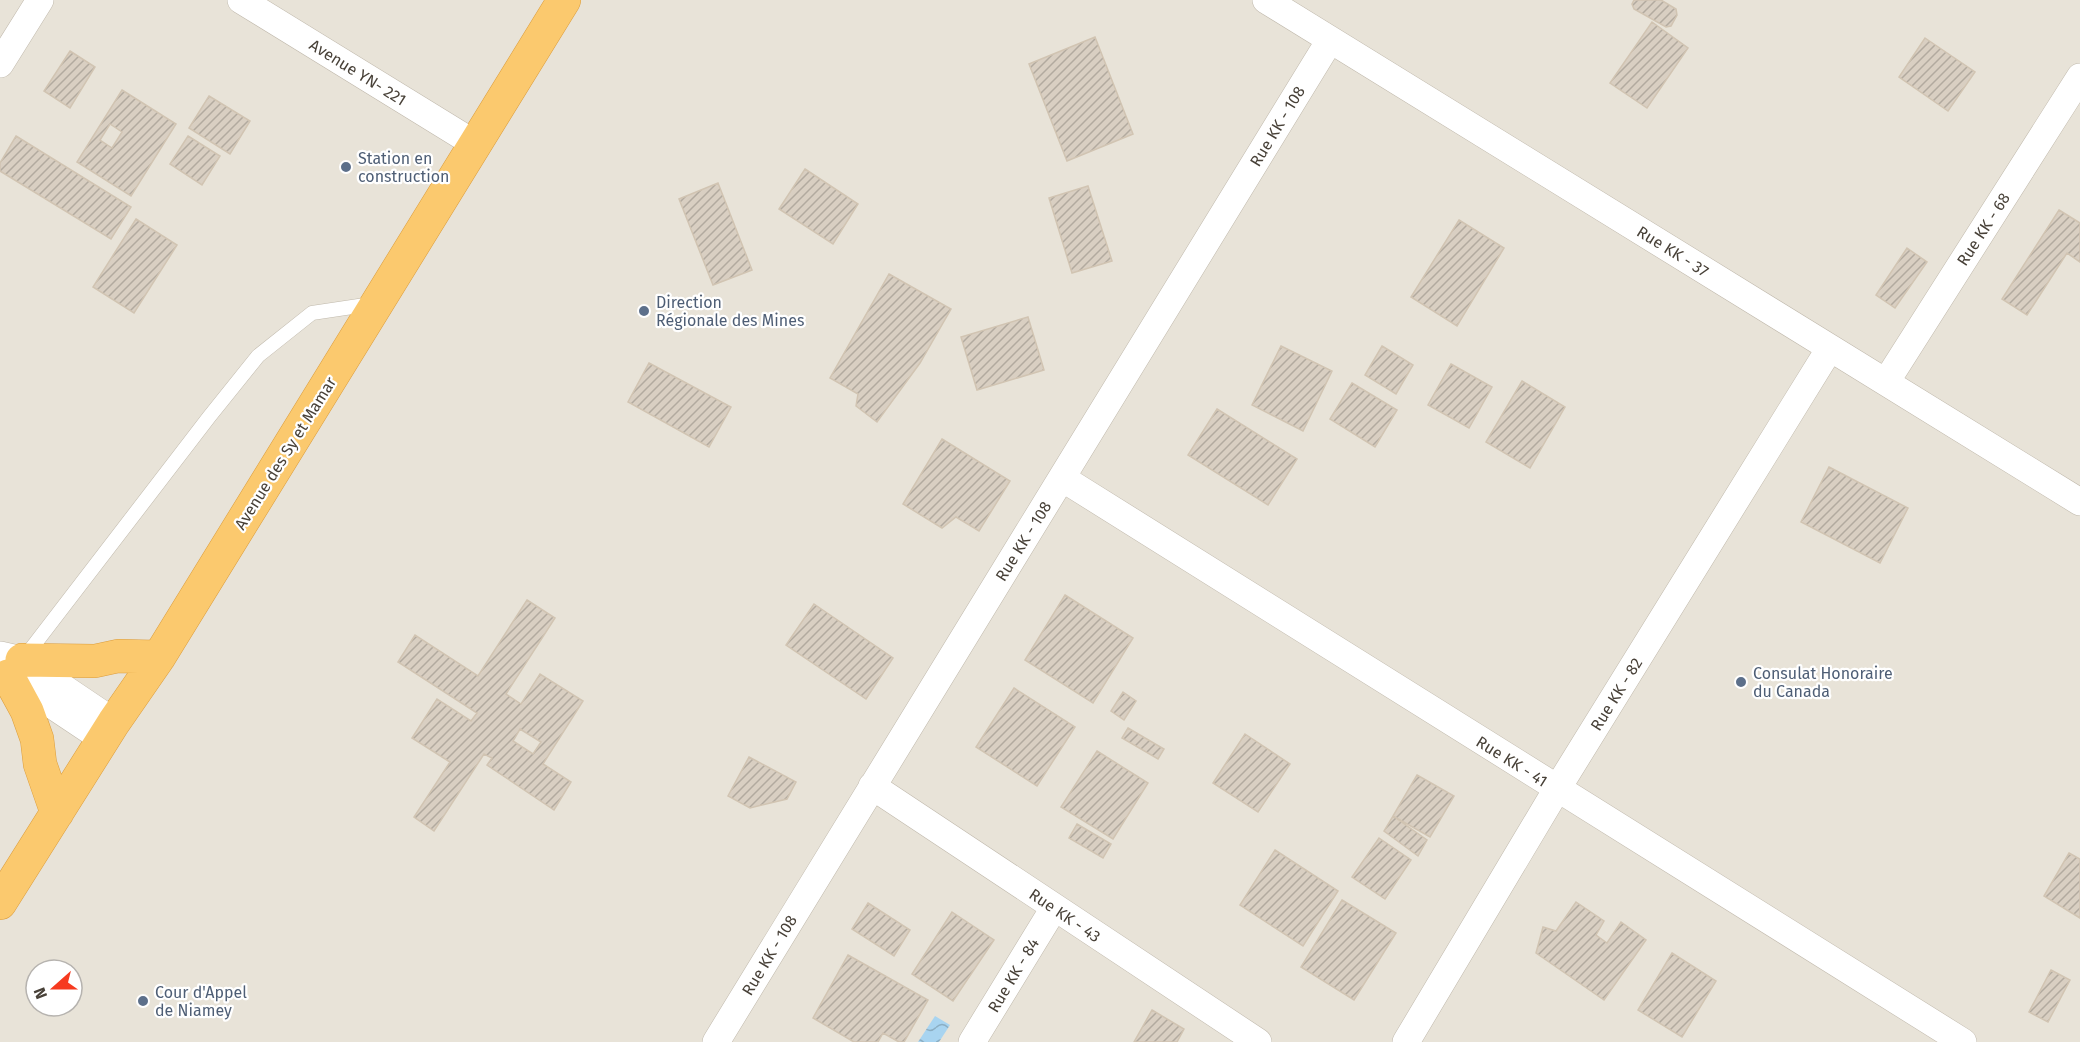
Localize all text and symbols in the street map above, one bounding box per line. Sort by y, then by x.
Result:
street label: Avenue YN- 221 [306,35,409,110]
street label: Rue KK - 108 [1246,82,1309,170]
place label: Station en construction [358,149,449,186]
marker: Station en construction [339,160,353,174]
street label: Rue KK - 68 [1953,189,2014,269]
street label: Rue KK - 37 [1633,222,1712,281]
place label: Direction Régionale des Mines [656,293,804,330]
marker: Direction Régionale des Mines [637,304,651,318]
street label: Avenue des Sy et Mamar [231,373,341,533]
street label: Rue KK - 108 [991,498,1056,585]
street label: Rue KK - 82 [1587,654,1646,734]
place label: Consulat Honoraire du Canada [1753,664,1893,701]
marker: Consulat Honoraire du Canada [1734,675,1748,689]
street label: Rue KK - 41 [1473,732,1551,791]
street label: Rue KK - 43 [1025,885,1104,946]
street label: Rue KK - 108 [738,911,801,999]
street label: Rue KK - 84 [984,934,1043,1016]
north arrow [24,958,84,1018]
place label: Cour d'Appel de Niamey [155,983,247,1020]
text: N [30,985,51,1002]
marker: Cour d'Appel de Niamey [136,994,150,1008]

